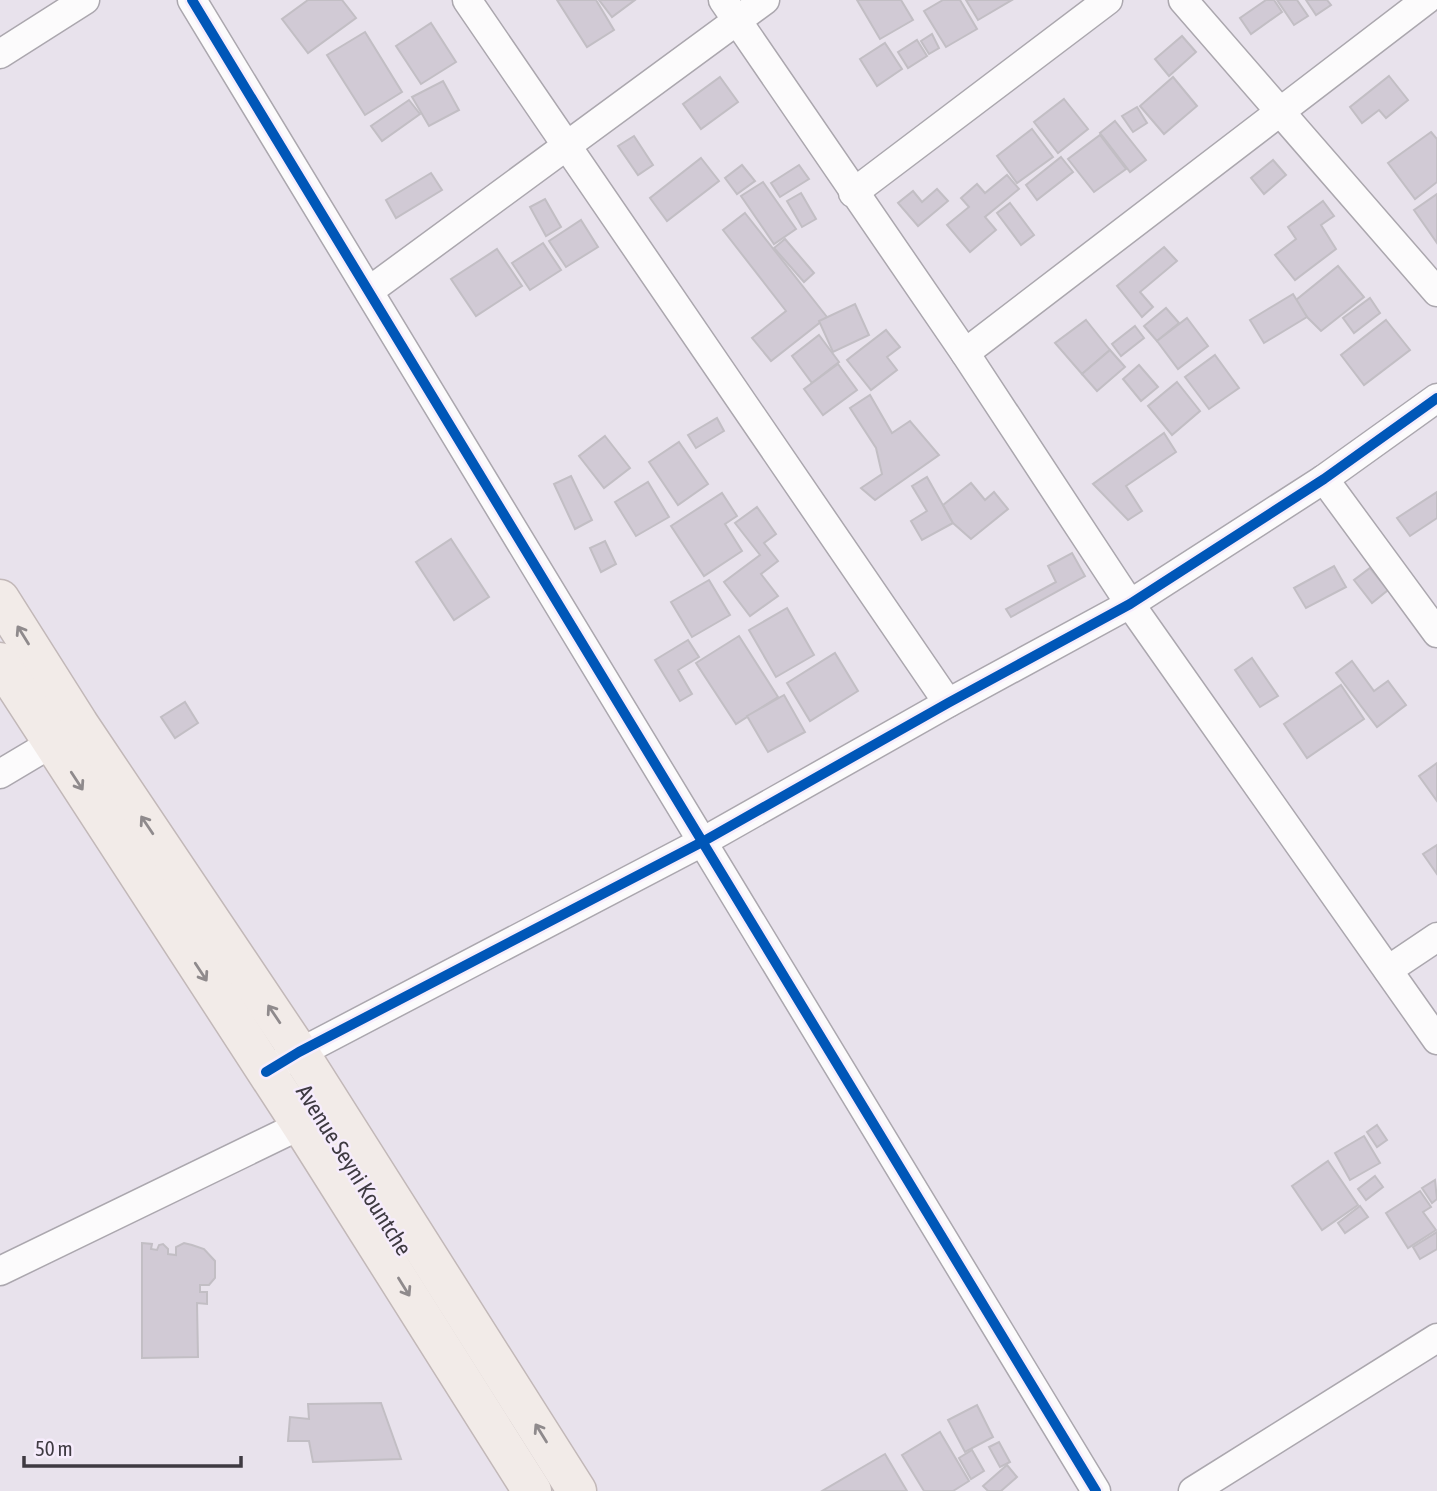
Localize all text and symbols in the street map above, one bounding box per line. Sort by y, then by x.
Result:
one-way arrow [15,625,29,645]
one-way arrow [70,771,84,791]
one-way arrow [140,816,154,835]
one-way arrow [194,962,209,981]
one-way arrow [267,1005,281,1024]
street label: Avenue Seyni Kountche [291,1080,417,1260]
one-way arrow [396,1277,411,1296]
scale bar [24,1424,242,1468]
one-way arrow [533,1424,547,1444]
text: 50 m [35,1436,73,1460]

